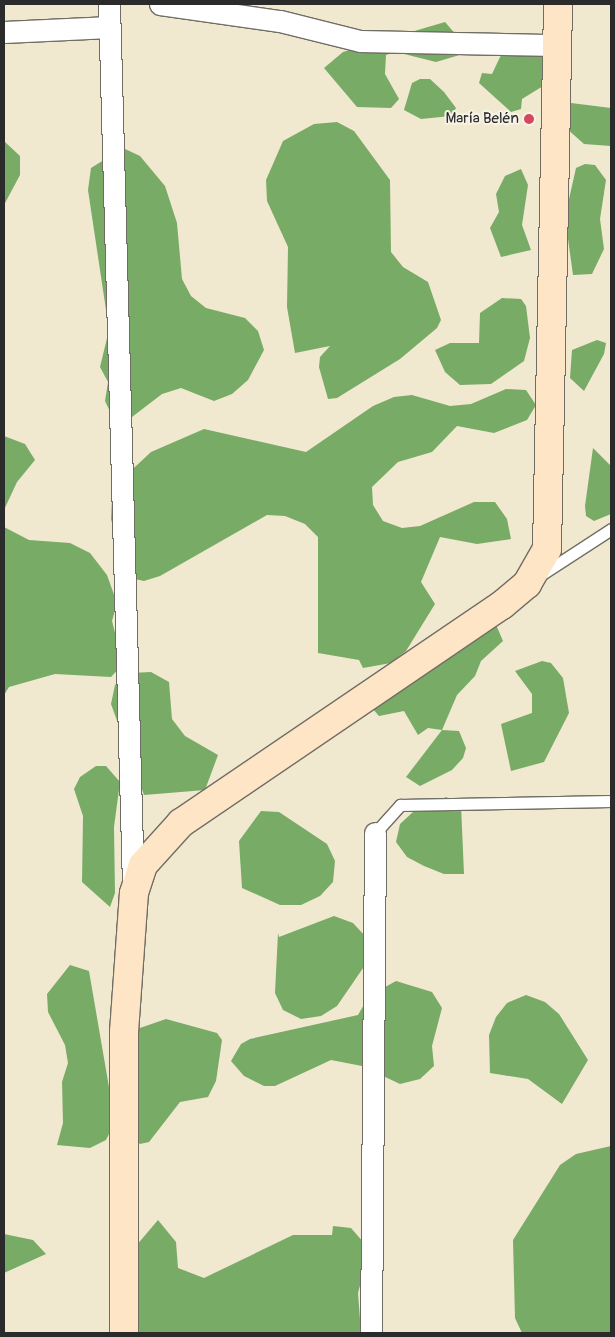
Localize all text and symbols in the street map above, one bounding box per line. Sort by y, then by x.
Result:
place label: María Belén [446,110,519,128]
marker: María Belén [523,113,535,125]

